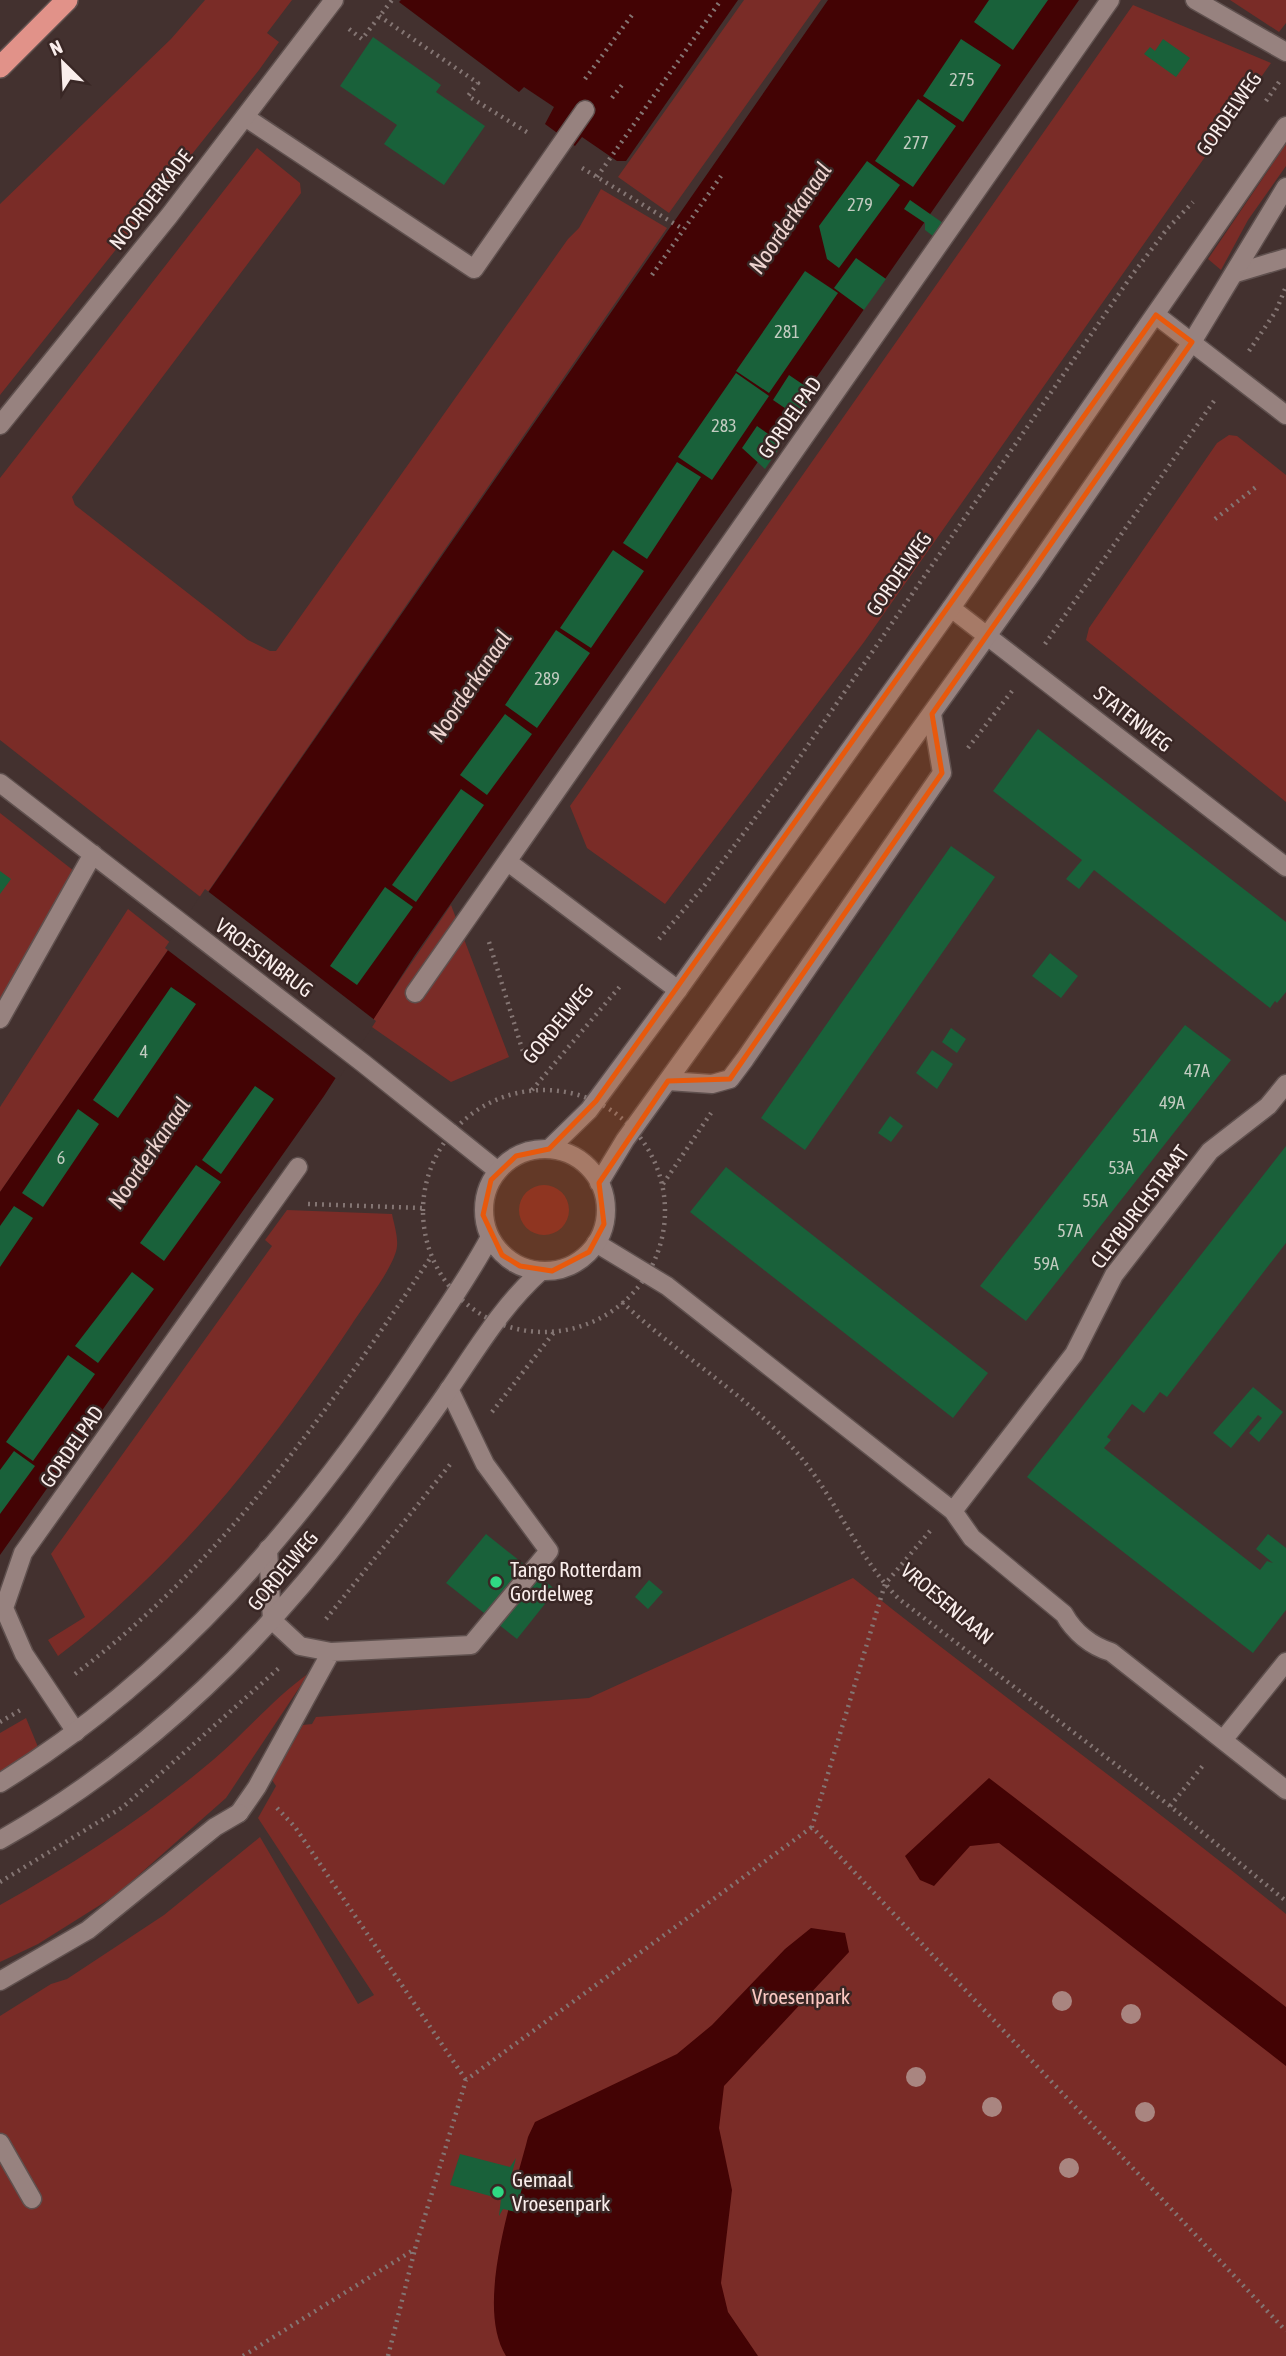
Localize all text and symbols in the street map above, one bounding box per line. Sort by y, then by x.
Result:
north arrow [28,28,98,98]
text: N [46,35,66,60]
street label: GORDELWEG [1191,67,1266,160]
house number: 275 [949,69,975,90]
house number: 277 [903,132,929,153]
street label: NOORDERKADE [104,145,197,254]
water label: Noorderkanaal [743,157,837,279]
house number: 279 [847,194,873,215]
house number: 281 [774,321,800,342]
street label: GORDELPAD [752,372,826,463]
house number: 283 [711,415,737,436]
street label: GORDELWEG [861,527,936,620]
water label: Noorderkanaal [423,625,517,747]
house number: 289 [534,668,560,689]
street label: STATENWEG [1090,680,1177,756]
street label: VROESENBRUG [211,913,318,1002]
street label: GORDELWEG [517,979,598,1068]
house number: 4 [140,1041,148,1062]
house number: 47A [1184,1060,1210,1081]
water label: Noorderkanaal [102,1092,196,1214]
house number: 49A [1159,1092,1185,1113]
house number: 51A [1132,1125,1158,1146]
street label: CLEYBURCHSTRAAT [1085,1140,1193,1273]
house number: 6 [57,1147,65,1168]
house number: 53A [1108,1157,1134,1178]
house number: 55A [1082,1190,1108,1211]
house number: 57A [1057,1220,1083,1241]
house number: 59A [1033,1253,1059,1274]
street label: GORDELPAD [34,1401,108,1492]
street label: GORDELWEG [242,1526,323,1615]
place label: Tango Rotterdam Gordelweg [510,1557,642,1605]
street label: VROESENLAAN [897,1558,999,1649]
marker: Tango Rotterdam Gordelweg [488,1574,504,1590]
park label: Vroesenpark [752,1984,850,2008]
place label: Gemaal Vroesenpark [512,2167,610,2215]
marker: Gemaal Vroesenpark [490,2184,506,2200]

